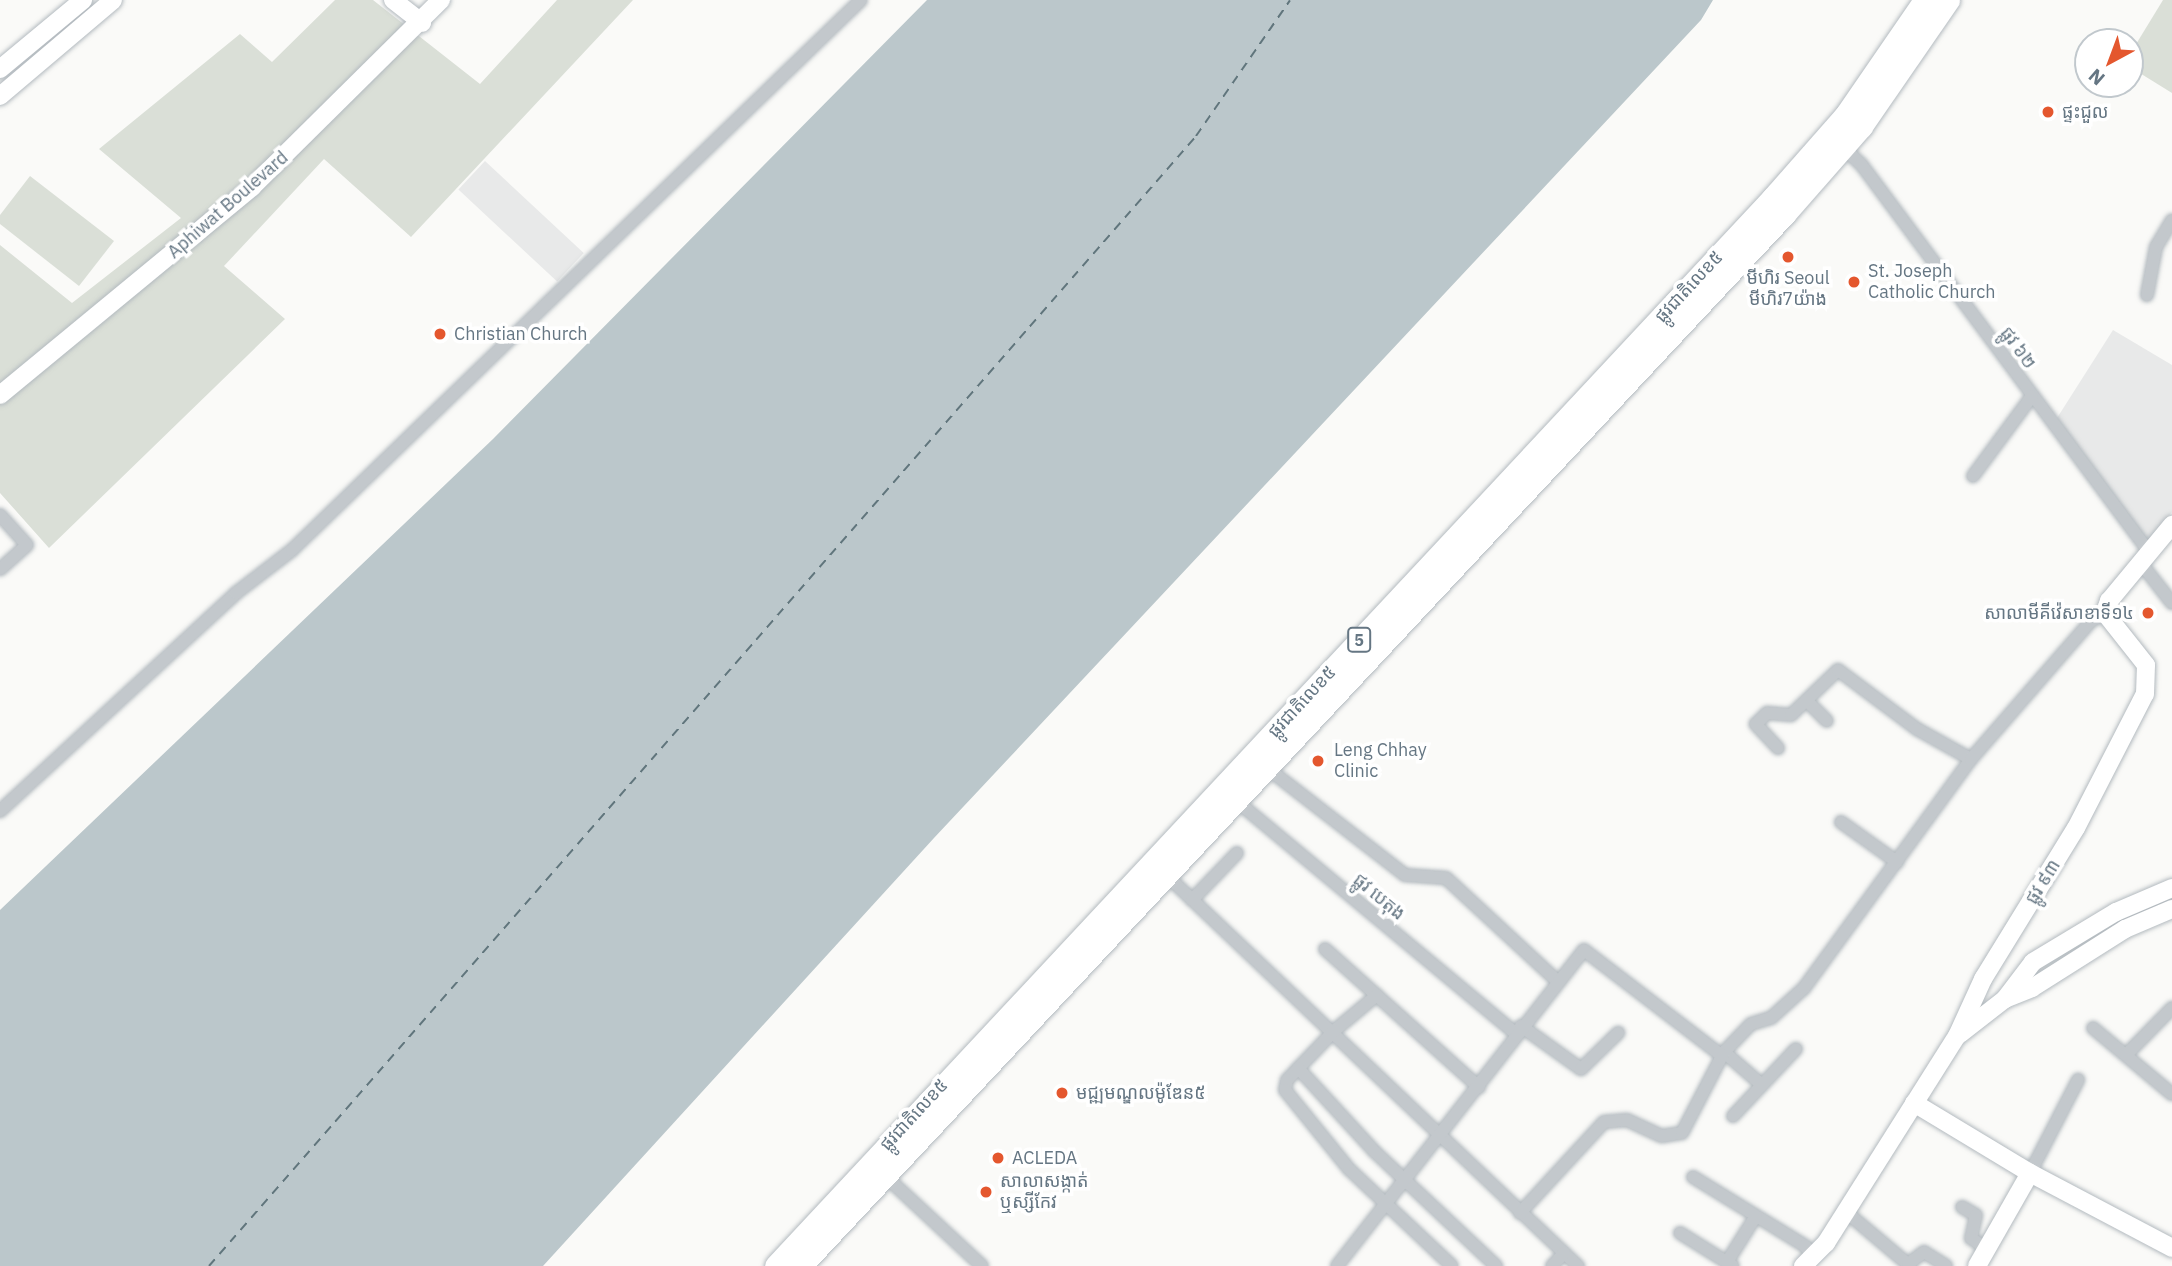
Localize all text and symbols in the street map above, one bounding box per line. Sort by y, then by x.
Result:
north arrow [2074,28,2144,98]
text: N [2083,64,2110,91]
place label: ផ្ទះជួល [2062,101,2109,123]
marker: ផ្ទះជួល [2040,104,2056,120]
street label: Aphiwat Boulevard [163,147,293,263]
street label: ផ្លូវជាតិលេខ៥ [1650,247,1728,327]
marker: មីហិរ Seoul មីហិរ7យ៉ាង [1780,249,1796,265]
place label: St. Joseph Catholic Church [1868,261,1996,304]
place label: មីហិរ Seoul មីហិរ7យ៉ាង [1746,268,1830,310]
marker: St. Joseph Catholic Church [1846,274,1862,290]
place label: Christian Church [454,323,587,345]
street label: ផ្លូវ ៦២ [1996,323,2040,373]
marker: Christian Church [432,326,448,342]
place label: សាលាមីគីវ៉េសាខាទី១៤ [1984,602,2134,624]
marker: សាលាមីគីវ៉េសាខាទី១៤ [2140,605,2156,621]
road number: 5 [1347,628,1371,652]
street label: ផ្លូវជាតិលេខ៥ [1263,662,1341,742]
place label: Leng Chhay Clinic [1334,740,1427,782]
marker: Leng Chhay Clinic [1308,751,1328,771]
street label: ផ្លូវ ៩៣ [2021,856,2065,908]
street label: ផ្លូវ បេតុង [1349,869,1409,925]
street label: ផ្លូវជាតិលេខ៥ [875,1075,953,1155]
place label: មជ្ឍមណ្ឌលម៉ូឌែន៥ [1076,1082,1206,1104]
marker: មជ្ឍមណ្ឌលម៉ូឌែន៥ [1054,1085,1070,1101]
place label: ACLEDA [1012,1147,1077,1169]
marker: ACLEDA [990,1150,1006,1166]
place label: សាលាសង្កាត់ ឬស្សីកែវ [1000,1171,1089,1214]
marker: សាលាសង្កាត់ ឬស្សីកែវ [978,1184,994,1200]

